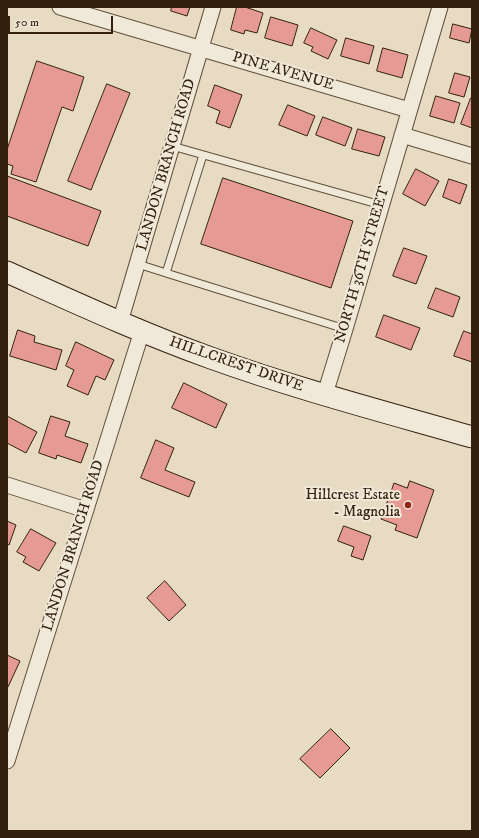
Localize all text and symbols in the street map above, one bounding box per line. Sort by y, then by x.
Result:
scale bar [10,8,115,34]
text: 50 m [15,15,39,30]
street label: PINE AVENUE [230,49,336,95]
street label: LANDON BRANCH ROAD [134,77,200,253]
street label: NORTH 36TH STREET [332,185,394,345]
street label: HILLCREST DRIVE [167,334,305,396]
street label: LANDON BRANCH ROAD [39,458,109,634]
place label: Hillcrest Estate - Magnolia [305,487,400,522]
marker: Hillcrest Estate - Magnolia [403,500,413,510]

